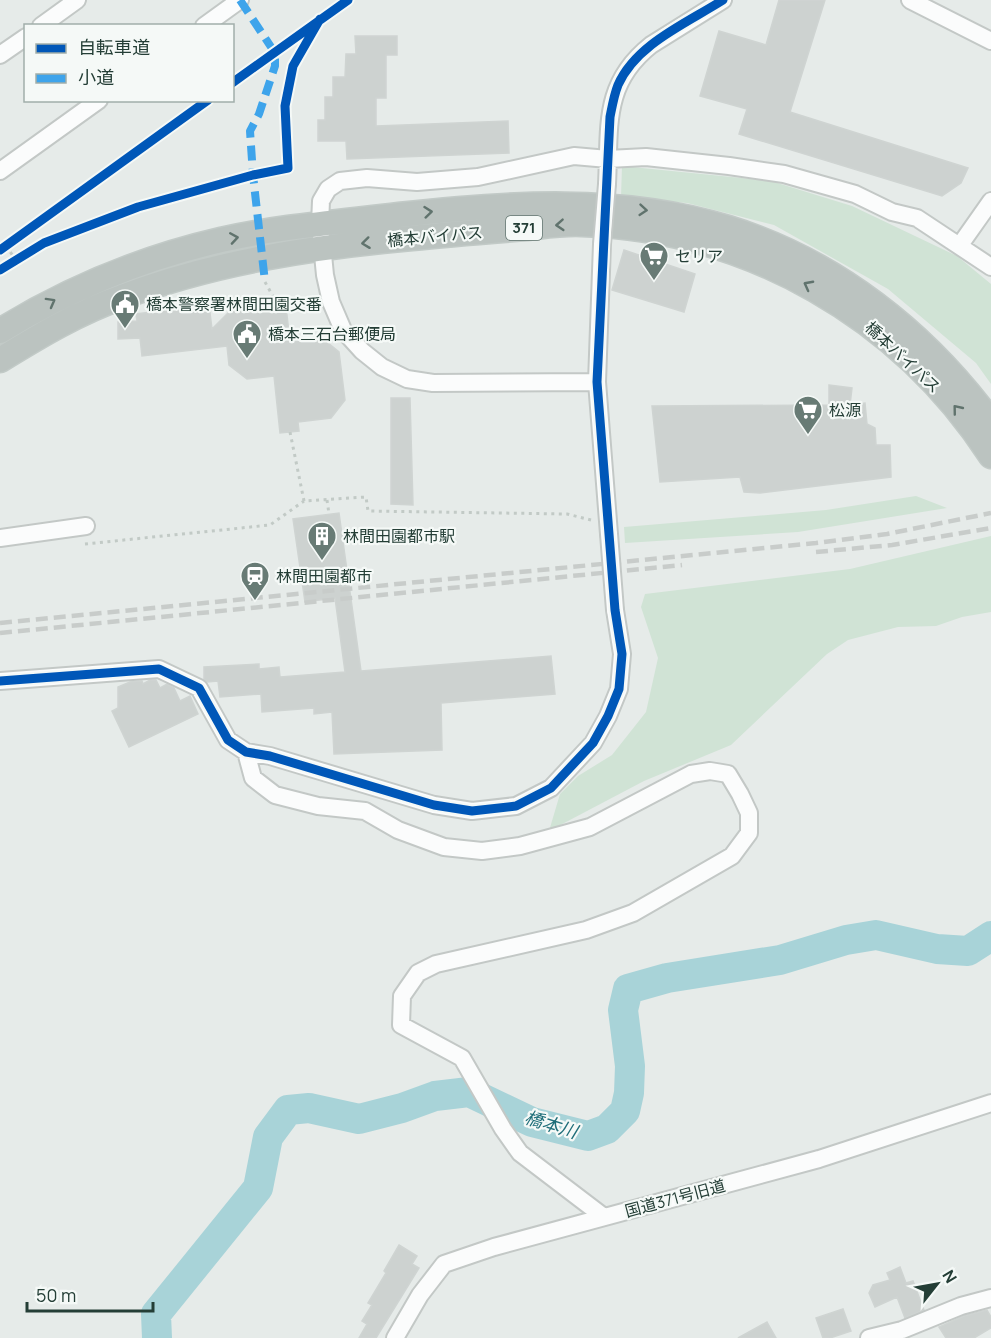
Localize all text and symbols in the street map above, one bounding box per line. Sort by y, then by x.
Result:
legend [24,24,234,102]
text: 自転車道 [78,35,150,59]
text: 小道 [78,65,114,89]
one-way arrow [638,203,647,216]
one-way arrow [423,206,432,219]
road number: 371 [506,216,542,240]
one-way arrow [556,219,565,232]
street label: 橋本バイパス [386,221,484,251]
one-way arrow [230,232,239,244]
one-way arrow [361,236,371,248]
supermarket icon: セリア [638,240,670,282]
place label: セリア [675,245,723,267]
one-way arrow [804,281,814,292]
public building icon: 橋本警察署林間田園交番 [109,288,141,330]
place label: 橋本警察署林間田園交番 [146,293,322,315]
one-way arrow [45,298,55,309]
street label: 橋本バイパス [861,316,945,398]
public building icon: 橋本三石台郵便局 [231,318,263,360]
place label: 橋本三石台郵便局 [268,323,396,345]
supermarket icon: 松源 [792,394,824,436]
place label: 松源 [829,399,861,421]
one-way arrow [953,405,964,416]
building icon: 林間田園都市駅 [306,520,338,562]
place label: 林間田園都市駅 [343,525,455,547]
station icon: 林間田園都市 [239,560,271,602]
place label: 林間田園都市 [276,565,372,587]
water label: 橋本川 [522,1105,583,1144]
street label: 国道371号旧道 [622,1174,728,1222]
north arrow [907,1254,967,1314]
text: N [937,1266,962,1287]
scale bar [27,1275,153,1313]
text: 50 m [36,1283,76,1307]

